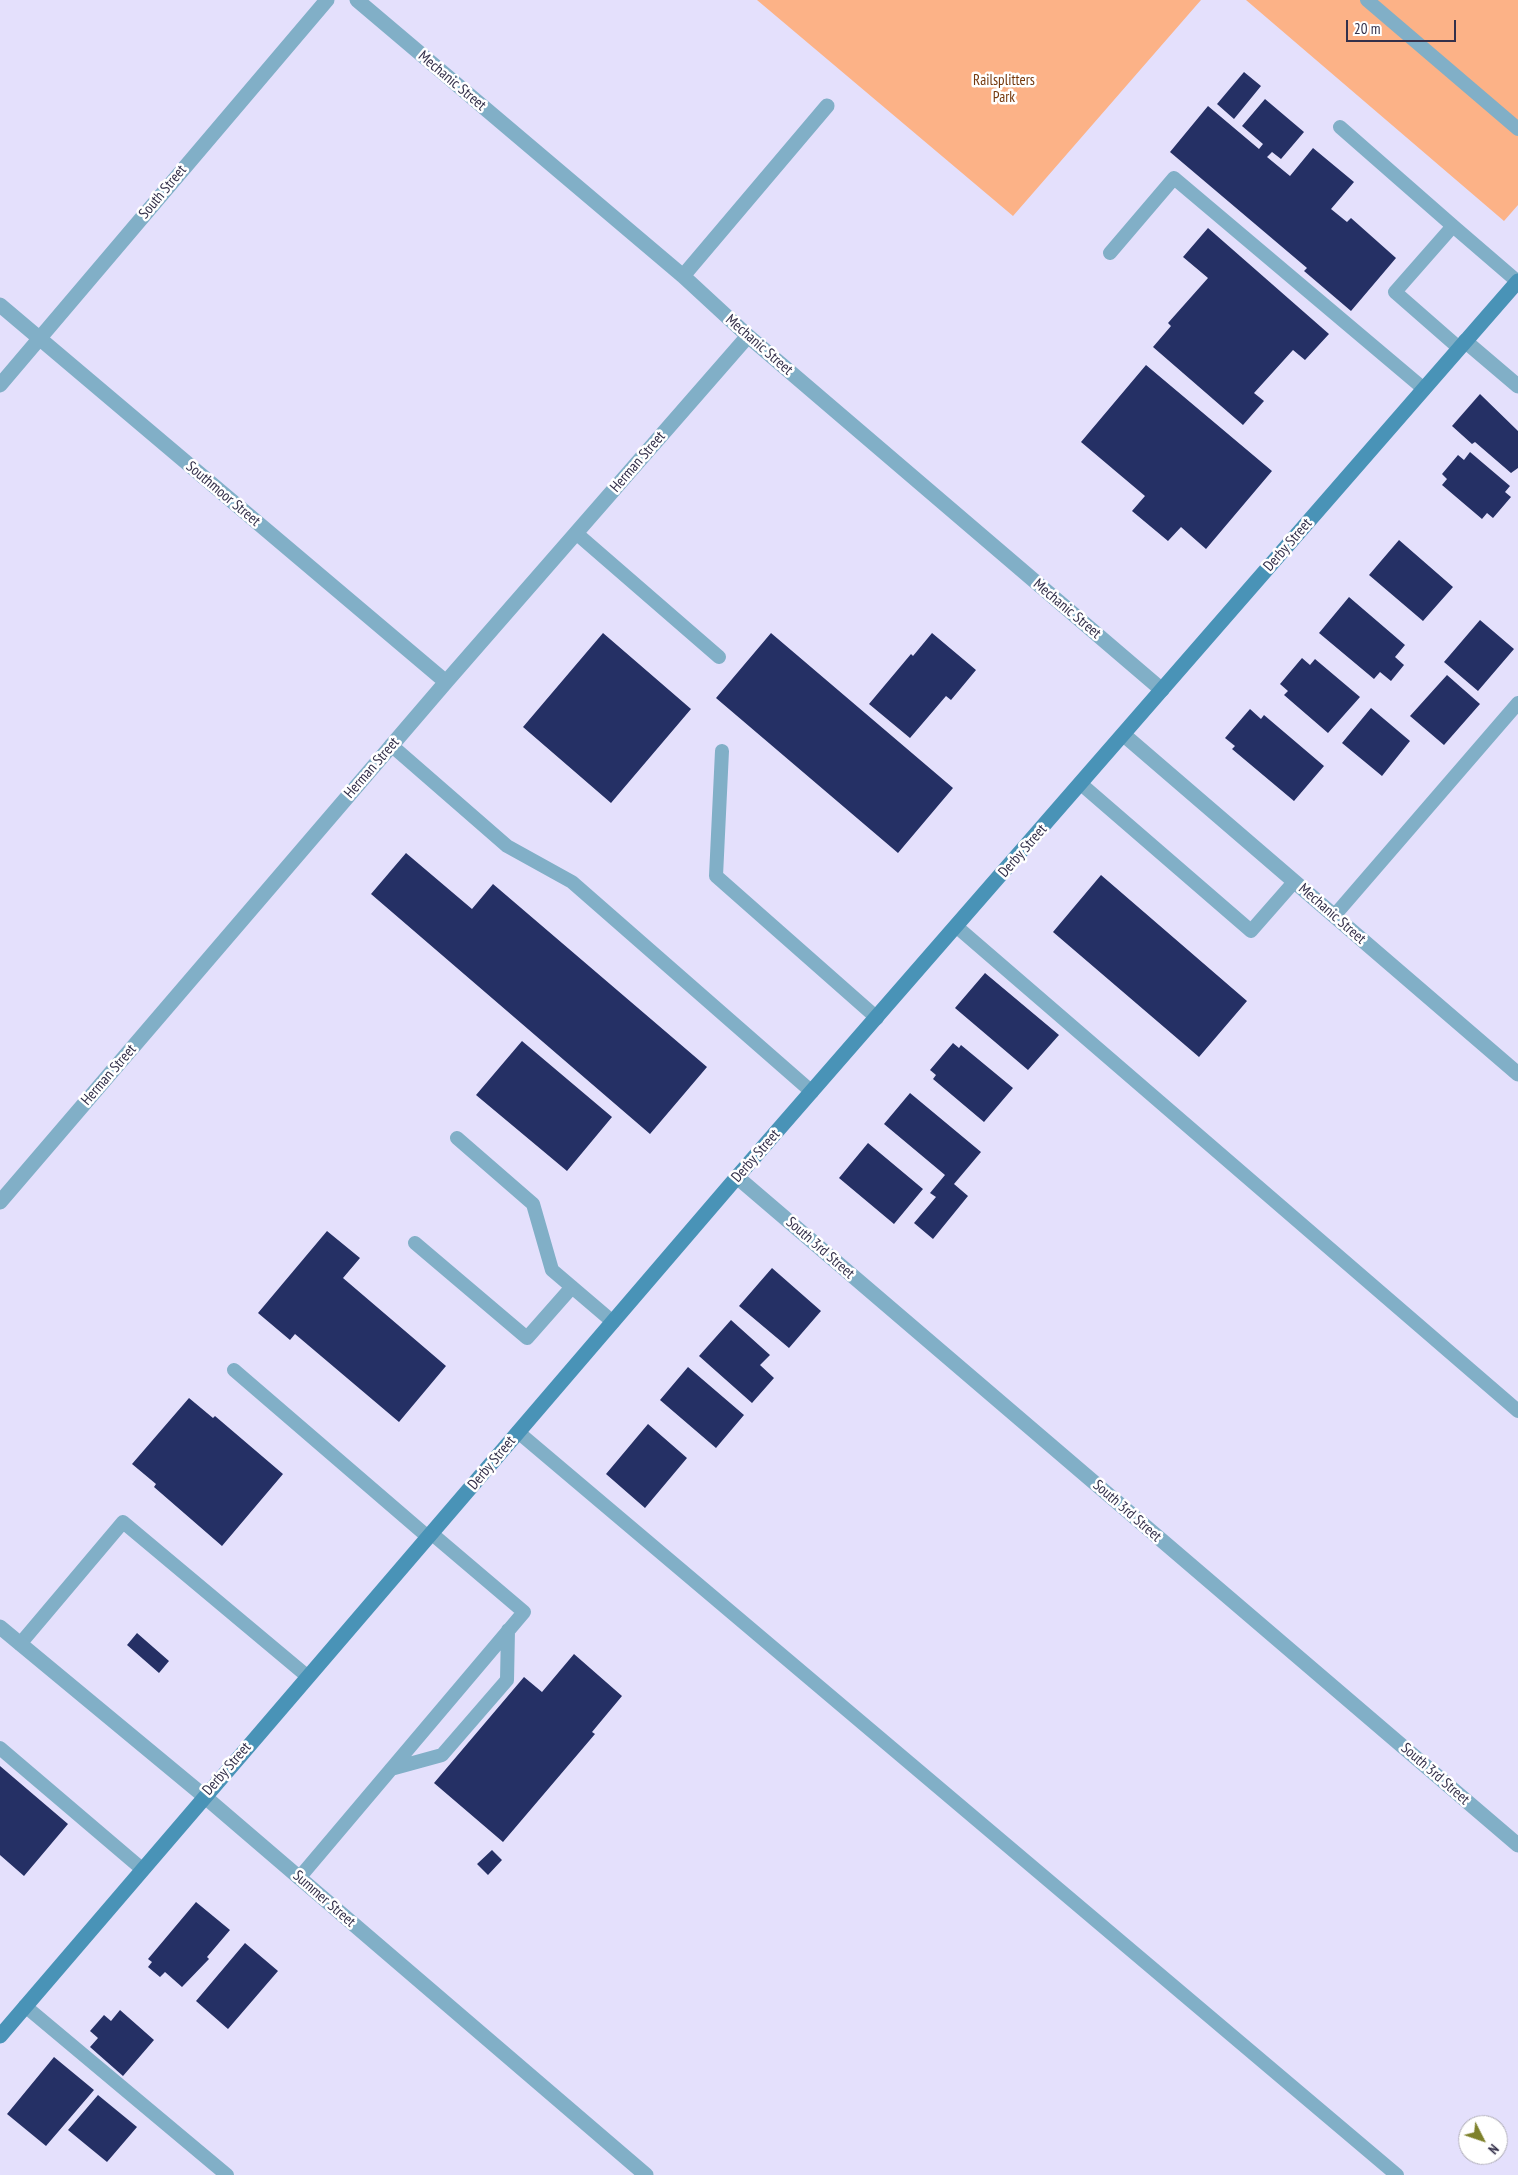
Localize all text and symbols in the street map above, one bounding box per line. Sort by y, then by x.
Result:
scale bar [1348,10,1458,42]
text: 20 m [1354,19,1380,38]
street label: Mechanic Street [414,47,490,115]
park label: Railsplitters Park [973,72,1035,107]
street label: South Street [135,162,191,222]
street label: Mechanic Street [722,311,796,379]
street label: Herman Street [607,428,669,496]
street label: Southmoor Street [182,458,264,530]
street label: Derby Street [1260,515,1316,575]
street label: Mechanic Street [1029,575,1105,643]
street label: Herman Street [341,734,403,802]
street label: Derby Street [995,821,1051,881]
street label: Mechanic Street [1295,880,1369,948]
street label: Herman Street [78,1041,140,1109]
street label: Derby Street [728,1126,784,1186]
street label: South 3rd Street [782,1213,858,1283]
street label: Derby Street [464,1433,520,1493]
street label: South 3rd Street [1089,1476,1165,1546]
street label: Derby Street [199,1739,255,1799]
street label: South 3rd Street [1397,1739,1473,1809]
street label: Summer Street [289,1867,359,1931]
north arrow [1458,2115,1508,2165]
text: N [1484,2140,1503,2158]

